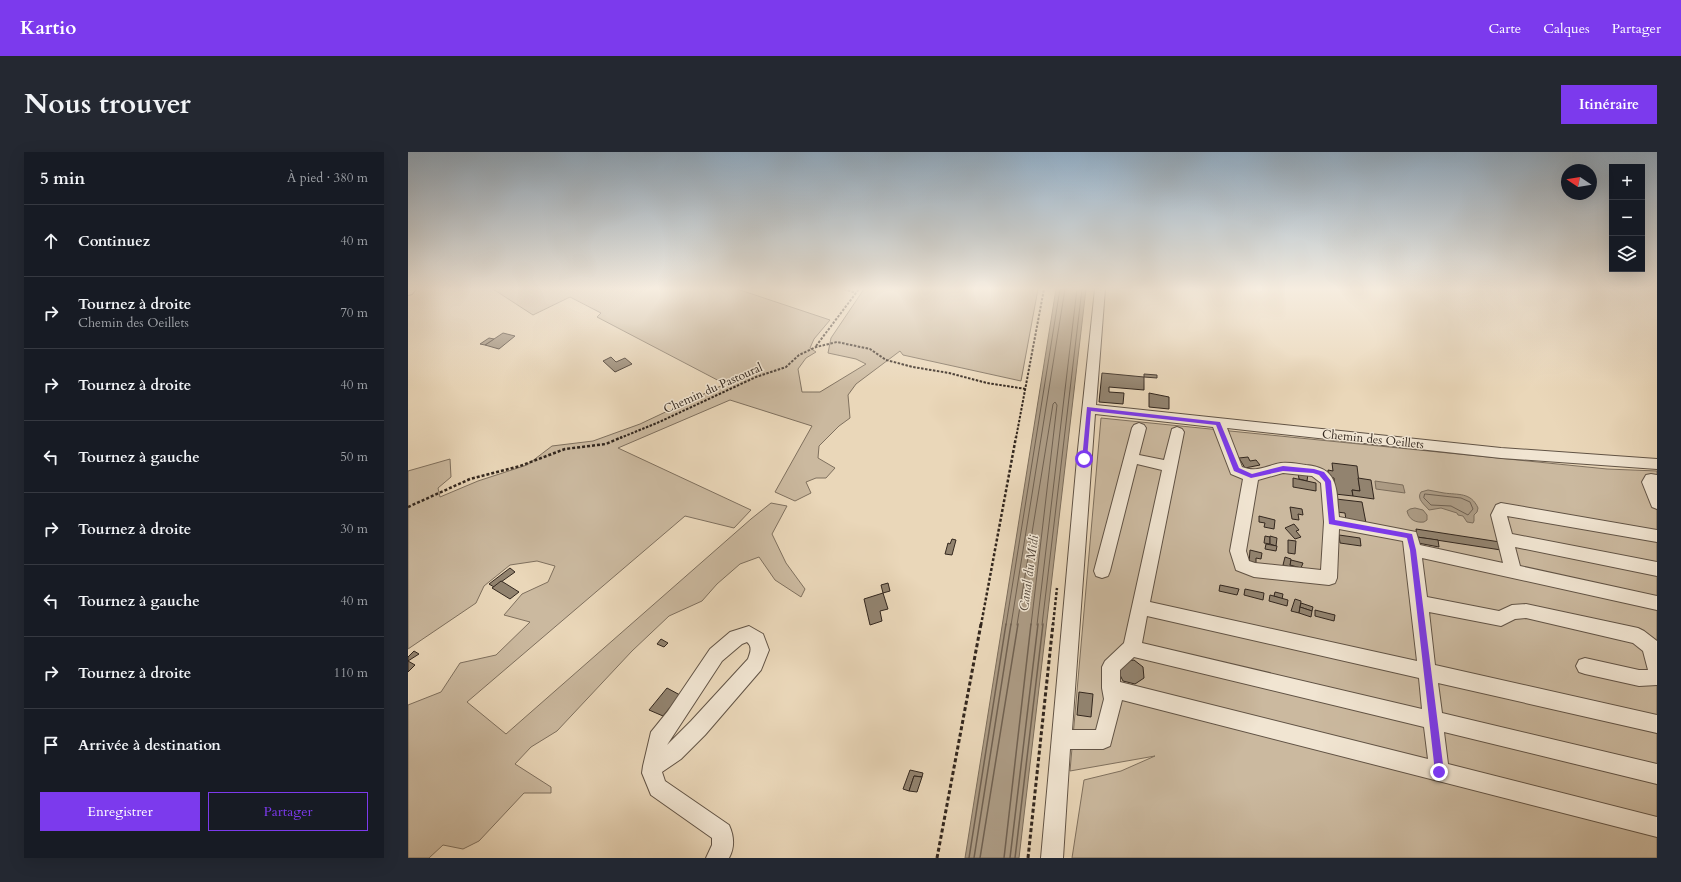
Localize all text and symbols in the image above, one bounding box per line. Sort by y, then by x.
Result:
text: Kartio [20,15,76,41]
text: Carte [1489,19,1521,38]
text: Calques [1543,19,1590,38]
text: Partager [1612,19,1661,38]
text: Nous trouver [24,85,191,123]
button: Itinéraire [1561,85,1657,124]
north arrow [1561,164,1597,200]
map controls [1609,164,1645,272]
button: + [1609,164,1645,200]
text: 5 min [40,167,85,190]
text: À pied · 380 m [287,169,368,187]
button: − [1609,200,1645,236]
icon: ahead [40,230,62,252]
text: Continuez [78,231,150,251]
text: 40 m [340,232,368,250]
button: layers [1609,236,1645,272]
text: Tournez à droite [78,294,191,314]
icon: right [40,302,62,324]
text: 70 m [340,304,368,322]
text: Chemin des Oeillets [78,314,189,332]
street label: Chemin du Pastoural [661,359,765,417]
icon: right [40,374,62,396]
text: Tournez à droite [78,375,191,395]
text: 40 m [340,376,368,394]
street label: Chemin des Oeillets [1321,426,1425,452]
icon: left [40,446,62,468]
text: Tournez à gauche [78,447,200,467]
text: 50 m [340,448,368,466]
route start [1075,450,1093,468]
icon: right [40,518,62,540]
text: Tournez à droite [78,519,191,539]
text: 30 m [340,520,368,538]
water label: Canal du Midi [1015,534,1043,612]
icon: left [40,590,62,612]
text: Tournez à gauche [78,591,200,611]
text: 40 m [340,592,368,610]
icon: right [40,662,62,684]
text: Tournez à droite [78,663,191,683]
text: 110 m [334,664,368,682]
icon: arrive [40,734,62,756]
text: Arrivée à destination [78,735,221,755]
route end [1430,763,1448,781]
button: Enregistrer [40,792,200,831]
button: Partager [208,792,368,831]

